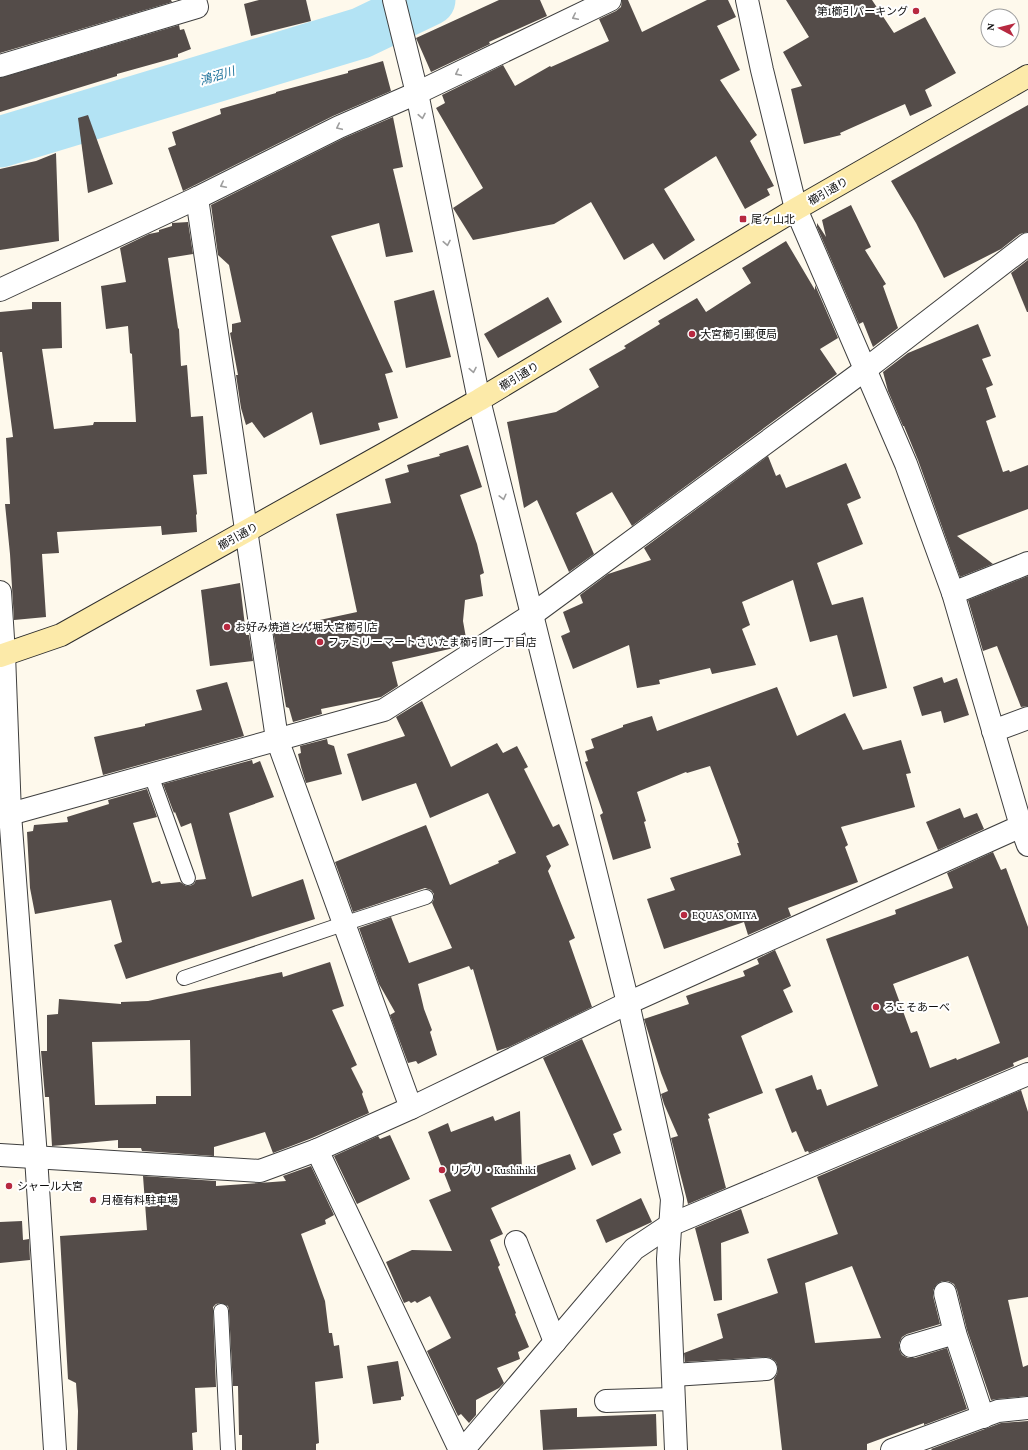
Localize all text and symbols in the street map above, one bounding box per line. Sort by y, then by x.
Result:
place label: 第1櫛引パーキング [817,5,908,17]
marker: 第1櫛引パーキング [911,6,921,16]
north arrow [980,8,1020,48]
one-way arrow [571,12,579,20]
text: N [984,22,997,31]
water label: 鴻沼川 [198,63,238,88]
one-way arrow [454,69,462,76]
one-way arrow [417,112,425,119]
one-way arrow [336,122,344,130]
street label: 櫛引通り [806,175,850,207]
one-way arrow [220,180,227,188]
place label: 尾ヶ山北 [751,213,795,225]
marker: 尾ヶ山北 [738,214,748,224]
one-way arrow [443,240,451,246]
place label: 大宮櫛引郵便局 [700,328,777,340]
marker: 大宮櫛引郵便局 [687,329,697,339]
street label: 櫛引通り [497,360,541,392]
one-way arrow [468,367,477,374]
one-way arrow [499,494,507,500]
street label: 櫛引通り [216,520,260,552]
place label: お好み焼道とん堀大宮櫛引店 [235,621,378,633]
marker: お好み焼道とん堀大宮櫛引店 [222,622,232,632]
place label: ファミリーマートさいたま櫛引町一丁目店 [328,636,537,648]
marker: ファミリーマートさいたま櫛引町一丁目店 [315,637,325,647]
place label: EQUAS OMIYA [692,909,758,921]
marker: EQUAS OMIYA [679,910,689,920]
place label: ろこそあーべ [884,1001,950,1013]
marker: ろこそあーべ [871,1002,881,1012]
place label: リブリ・Kushihiki [450,1164,536,1176]
marker: リブリ・Kushihiki [437,1165,447,1175]
place label: シャール大宮 [17,1180,83,1192]
marker: シャール大宮 [4,1181,14,1191]
place label: 月極有料駐車場 [101,1194,178,1206]
marker: 月極有料駐車場 [88,1195,98,1205]

